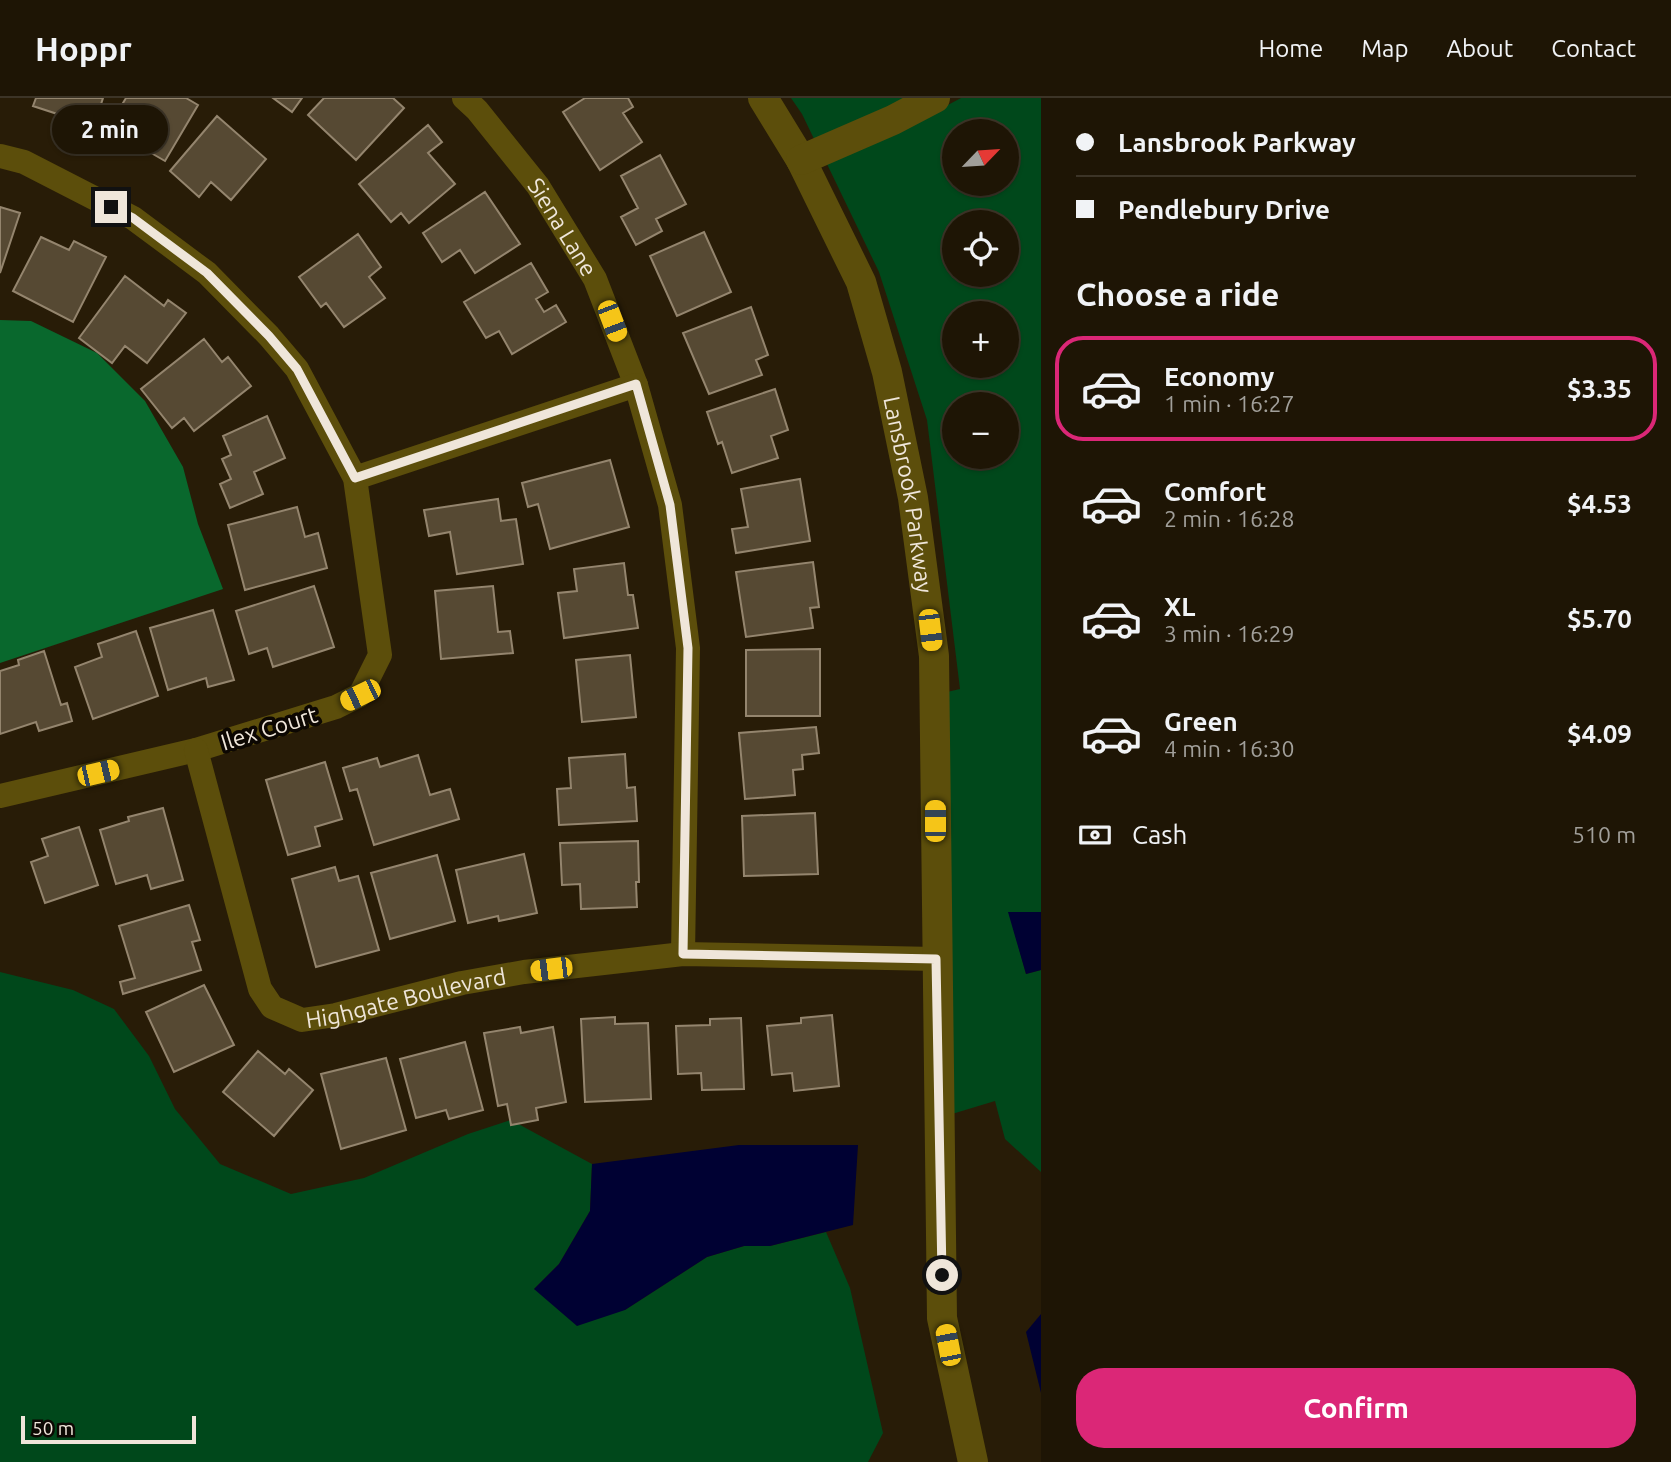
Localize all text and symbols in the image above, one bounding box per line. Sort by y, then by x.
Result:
text: Hoppr [35,30,132,67]
text: Home [1258,35,1323,62]
text: Map [1361,35,1408,62]
text: About [1446,35,1513,62]
text: Contact [1551,35,1636,62]
callout: 2 min [53,105,169,154]
text: 2 min [81,117,139,142]
north arrow [942,119,1018,196]
map controls [942,119,1019,469]
text: Lansbrook Parkway [1118,128,1356,157]
street label: Siena Lane [524,173,602,280]
route end [95,191,127,223]
text: Pendlebury Drive [1118,195,1330,224]
button: locate [942,210,1019,287]
text: Choose a ride [1076,276,1279,312]
car [595,298,630,344]
button: + [942,301,1019,378]
icon: car [1080,357,1143,420]
text: Economy [1164,362,1274,391]
text: $3.35 [1567,374,1632,403]
text: 1 min · 16:27 [1164,391,1295,416]
button: − [942,392,1019,469]
street label: Lansbrook Parkway [880,394,938,594]
icon: car [1080,472,1143,535]
text: Comfort [1164,477,1267,506]
text: $4.53 [1567,489,1632,518]
text: 2 min · 16:28 [1164,506,1295,531]
icon: car [1080,587,1143,650]
text: XL [1164,592,1195,621]
text: $5.70 [1567,604,1632,633]
car [918,608,943,652]
text: 3 min · 16:29 [1164,621,1295,646]
car [337,676,384,714]
street label: Ilex Court [218,701,320,755]
icon: car [1080,702,1143,765]
text: Green [1164,707,1238,736]
text: $4.09 [1567,719,1632,748]
text: 4 min · 16:30 [1164,736,1295,761]
car [76,758,121,788]
car [925,800,946,842]
icon: cash [1076,816,1114,854]
text: Cash [1132,820,1187,849]
text: 510 m [1572,822,1636,847]
car [529,956,574,982]
street label: Highgate Boulevard [304,963,508,1032]
route start [926,1259,958,1291]
car [934,1322,963,1368]
button: Confirm [1076,1368,1636,1448]
scale bar [21,1413,196,1445]
text: 50 m [32,1417,74,1439]

